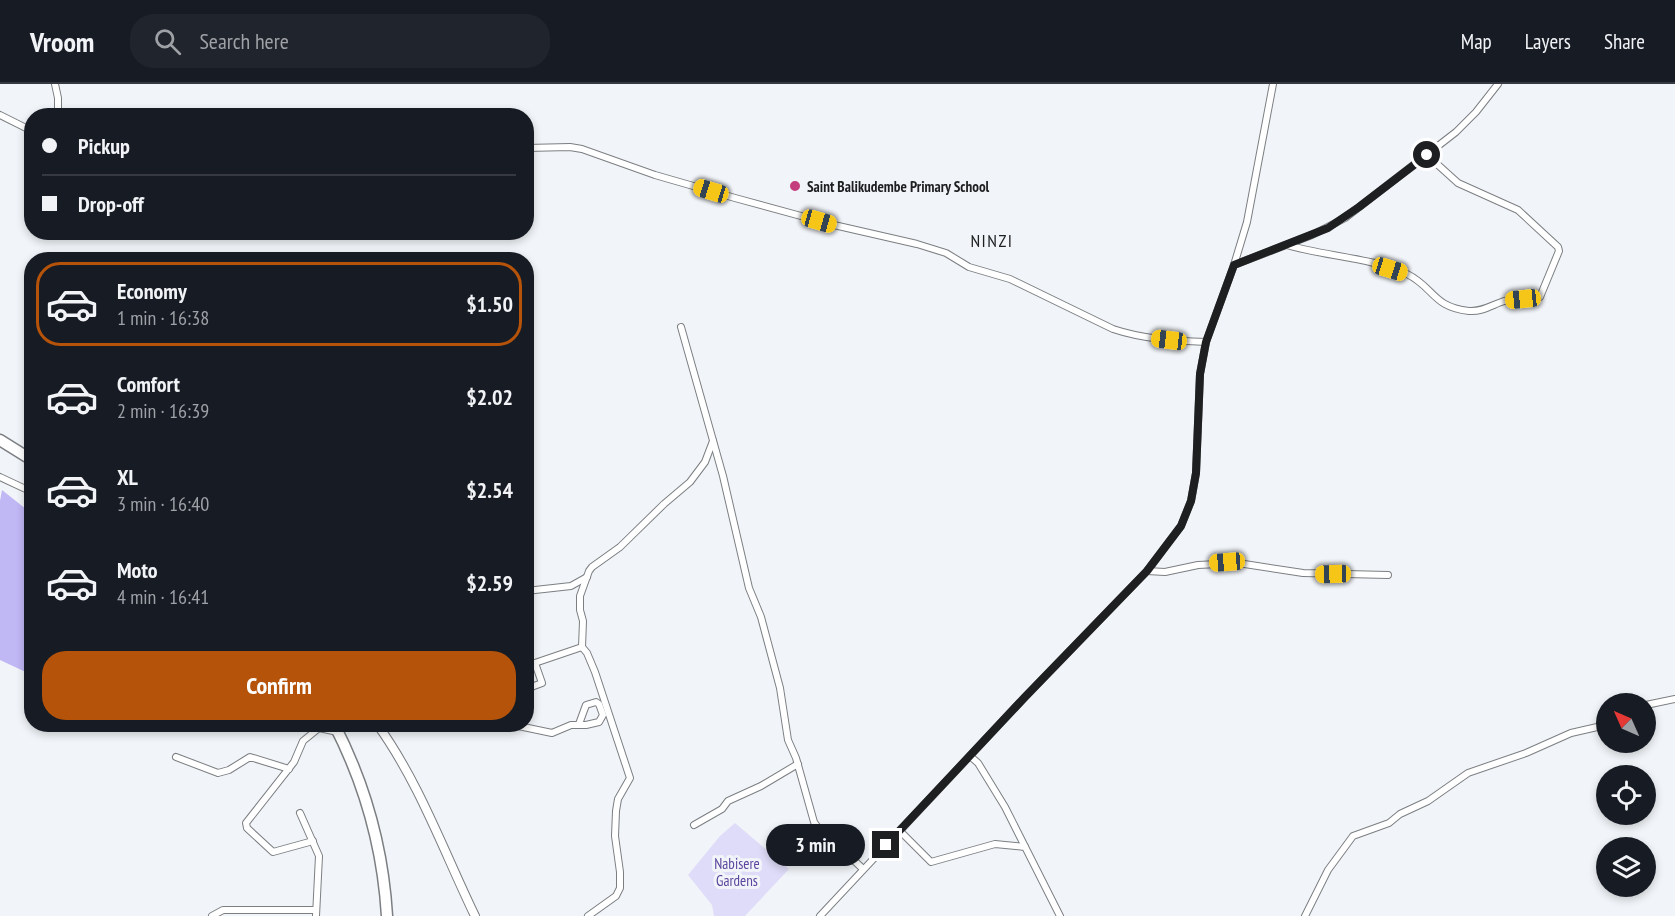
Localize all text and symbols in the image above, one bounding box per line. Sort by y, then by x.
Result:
search box [130,14,550,68]
text: Vroom [30,23,94,60]
icon: search [151,25,184,58]
text: Search here [199,27,289,55]
text: Map [1461,28,1492,55]
text: Layers [1525,28,1571,55]
text: Share [1604,28,1645,55]
text: Pickup [78,132,130,160]
route start [1413,141,1440,168]
car [691,177,731,205]
place label: Saint Balikudembe Primary School [807,177,990,196]
marker: Saint Balikudembe Primary School [788,179,802,193]
text: Drop-off [78,190,144,218]
car [799,207,839,235]
district label: NINZI [970,229,1014,252]
car [1370,255,1410,283]
icon: car [45,277,99,331]
text: Economy [117,277,187,305]
car [1504,288,1542,310]
text: $1.50 [466,290,513,318]
text: 1 min · 16:38 [117,305,209,331]
car [1150,329,1188,351]
icon: car [45,370,99,424]
text: Comfort [117,370,180,398]
text: $2.02 [466,383,513,411]
text: 2 min · 16:39 [117,398,209,424]
icon: car [45,463,99,517]
text: XL [117,463,138,491]
text: $2.54 [466,476,513,504]
text: 3 min · 16:40 [117,491,209,517]
car [1208,552,1246,572]
icon: car [45,556,99,610]
text: Moto [117,556,158,584]
car [1315,565,1351,583]
text: $2.59 [466,569,513,597]
text: 4 min · 16:41 [117,584,209,610]
button: Confirm [42,651,516,720]
north arrow [1596,693,1656,753]
map controls [1596,693,1656,897]
button: locate [1596,765,1656,825]
callout: 3 min [766,824,865,866]
route end [872,831,899,858]
text: 3 min [795,832,836,858]
button: layers [1596,837,1656,897]
park label: Nabisere Gardens [714,854,760,890]

